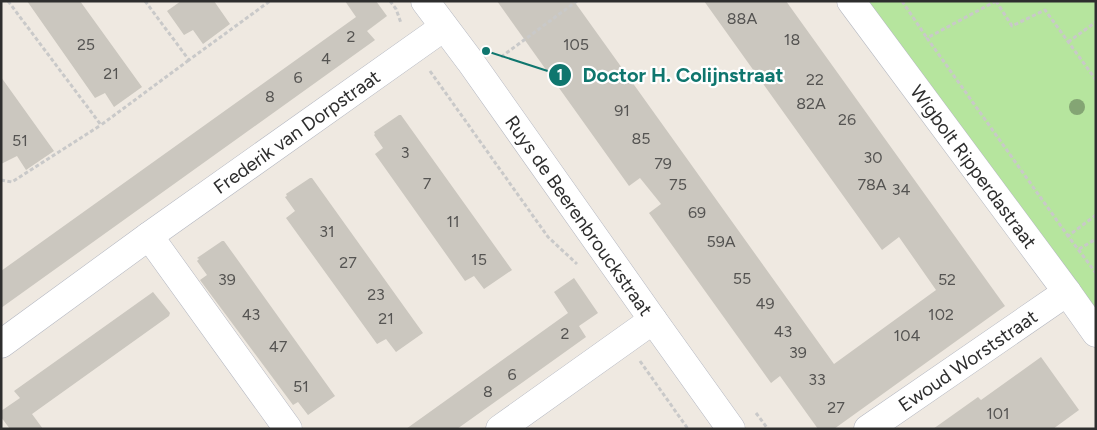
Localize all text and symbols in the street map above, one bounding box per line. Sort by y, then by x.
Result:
house number: 88A [727,9,757,28]
house number: 2 [347,27,355,46]
house number: 18 [784,30,800,49]
house number: 25 [77,35,95,54]
house number: 105 [563,35,589,54]
house number: 4 [321,49,331,68]
callout: Doctor H. Colijnstraat [548,57,794,92]
text: Doctor H. Colijnstraat [583,63,783,87]
house number: 21 [103,64,119,83]
street label: Frederik van Dorpstraat [209,65,385,199]
text: 1 [557,66,563,84]
house number: 6 [293,68,303,87]
house number: 22 [806,70,824,89]
street label: Wigbolt Ripperdastraat [905,81,1042,253]
house number: 8 [265,87,275,106]
house number: 82A [796,94,826,113]
house number: 91 [614,101,630,120]
house number: 26 [838,110,856,129]
street label: Ruys de Beerenbrouckstraat [500,111,657,320]
house number: 85 [631,129,651,148]
house number: 51 [12,131,28,150]
house number: 3 [401,143,409,162]
house number: 30 [864,148,882,167]
house number: 79 [654,154,672,173]
house number: 7 [423,174,432,193]
house number: 75 [669,175,687,194]
house number: 78A [857,175,887,194]
house number: 34 [892,180,910,199]
house number: 69 [688,203,706,222]
house number: 11 [446,212,460,231]
house number: 31 [319,222,335,241]
house number: 59A [706,232,736,251]
house number: 15 [471,250,487,269]
house number: 27 [339,253,357,272]
house number: 55 [733,269,751,288]
house number: 39 [218,270,236,289]
house number: 52 [938,270,956,289]
house number: 23 [367,285,385,304]
house number: 49 [756,294,775,313]
house number: 43 [242,305,260,324]
street label: Ewoud Worststraat [894,305,1042,417]
house number: 102 [928,305,954,324]
house number: 21 [378,309,394,328]
house number: 43 [774,322,792,341]
house number: 2 [561,324,569,343]
house number: 104 [894,326,920,345]
house number: 47 [269,337,288,356]
house number: 39 [789,343,807,362]
house number: 6 [507,365,517,384]
house number: 33 [808,370,826,389]
house number: 51 [293,377,309,396]
house number: 8 [483,382,493,401]
house number: 27 [827,398,845,417]
house number: 101 [986,404,1010,423]

